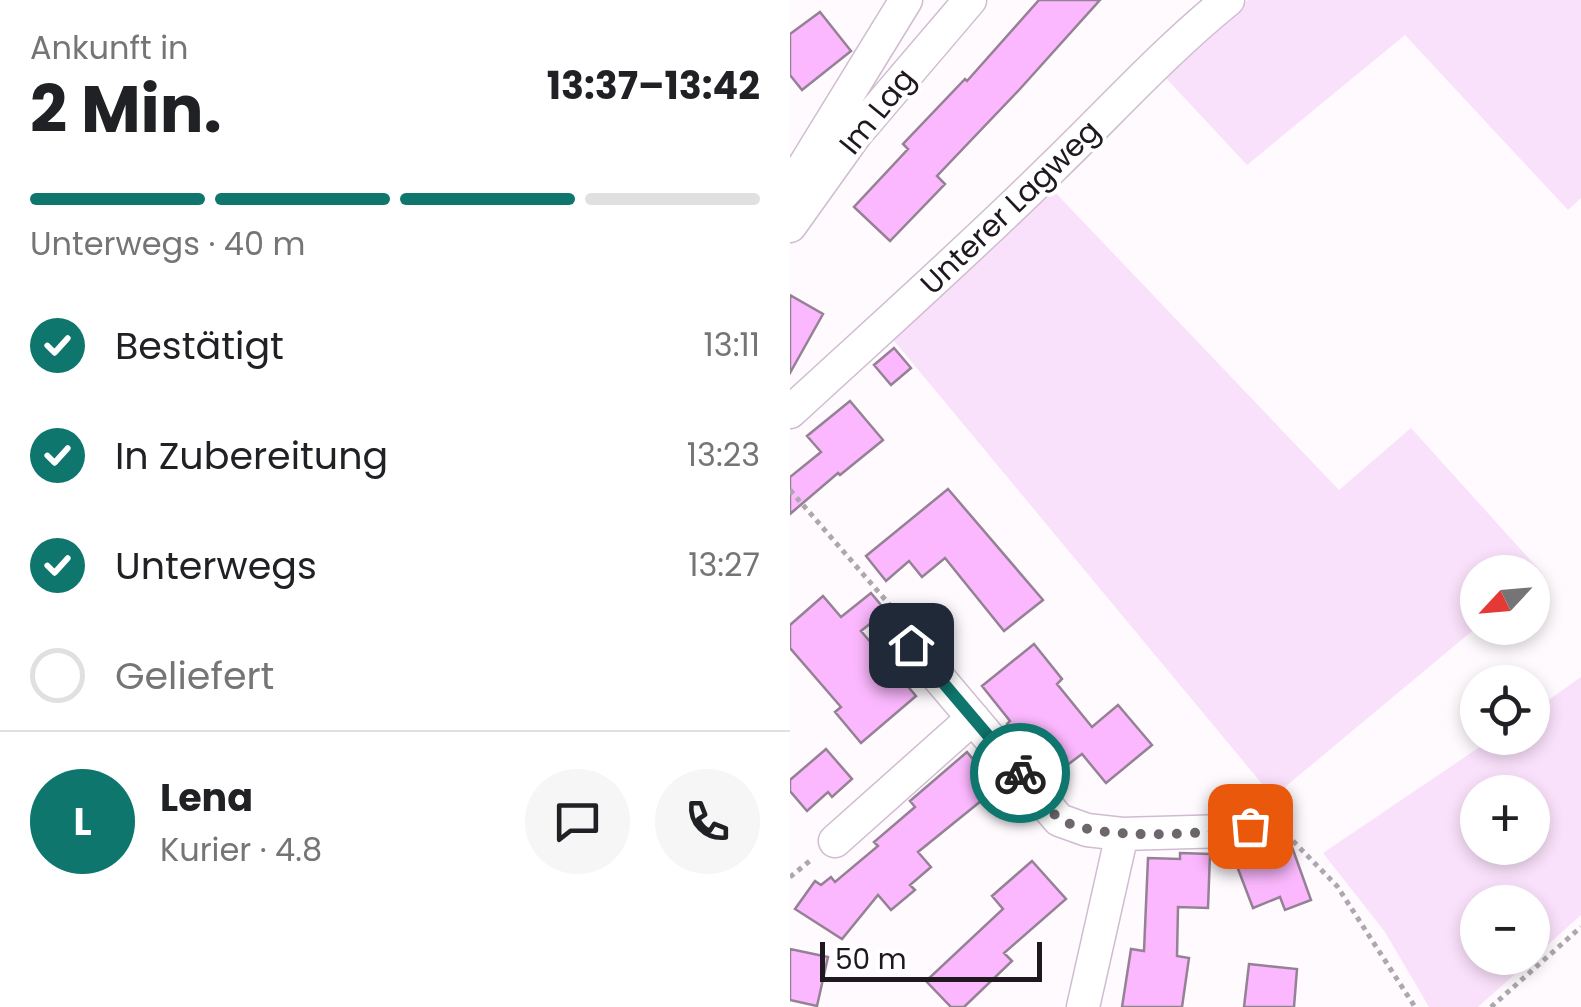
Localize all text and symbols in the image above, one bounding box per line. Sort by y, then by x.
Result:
text: Ankunft in [30,25,189,70]
text: 13:37–13:42 [547,59,760,112]
street label: Im Lag [829,59,925,163]
text: 2 Min. [30,64,222,155]
street label: Unterer Lagweg [911,110,1109,304]
text: Unterwegs · 40 m [30,221,306,266]
icon: check [30,318,85,373]
text: Bestätigt [115,319,284,372]
text: 13:11 [704,322,760,367]
icon: check [30,428,85,483]
text: In Zubereitung [115,429,388,482]
text: 13:23 [687,432,760,477]
icon: check [30,538,85,593]
text: Unterwegs [115,539,317,592]
text: 13:27 [688,542,760,587]
north arrow [1460,555,1550,645]
map controls [1460,555,1550,975]
pin [869,603,954,688]
icon: home [884,618,939,673]
text: Geliefert [115,649,274,702]
button: locate [1460,665,1550,755]
courier [970,723,1070,823]
icon: bike [993,746,1048,801]
button: chat [525,769,630,874]
button: phone [655,769,760,874]
text: Lena [160,771,253,824]
button: + [1460,775,1550,865]
pin [1208,784,1293,869]
text: L [73,795,92,848]
icon: bag [1223,799,1278,854]
text: Kurier · 4.8 [160,827,322,872]
button: − [1460,885,1550,975]
scale bar [820,937,1042,982]
text: 50 m [835,940,906,979]

